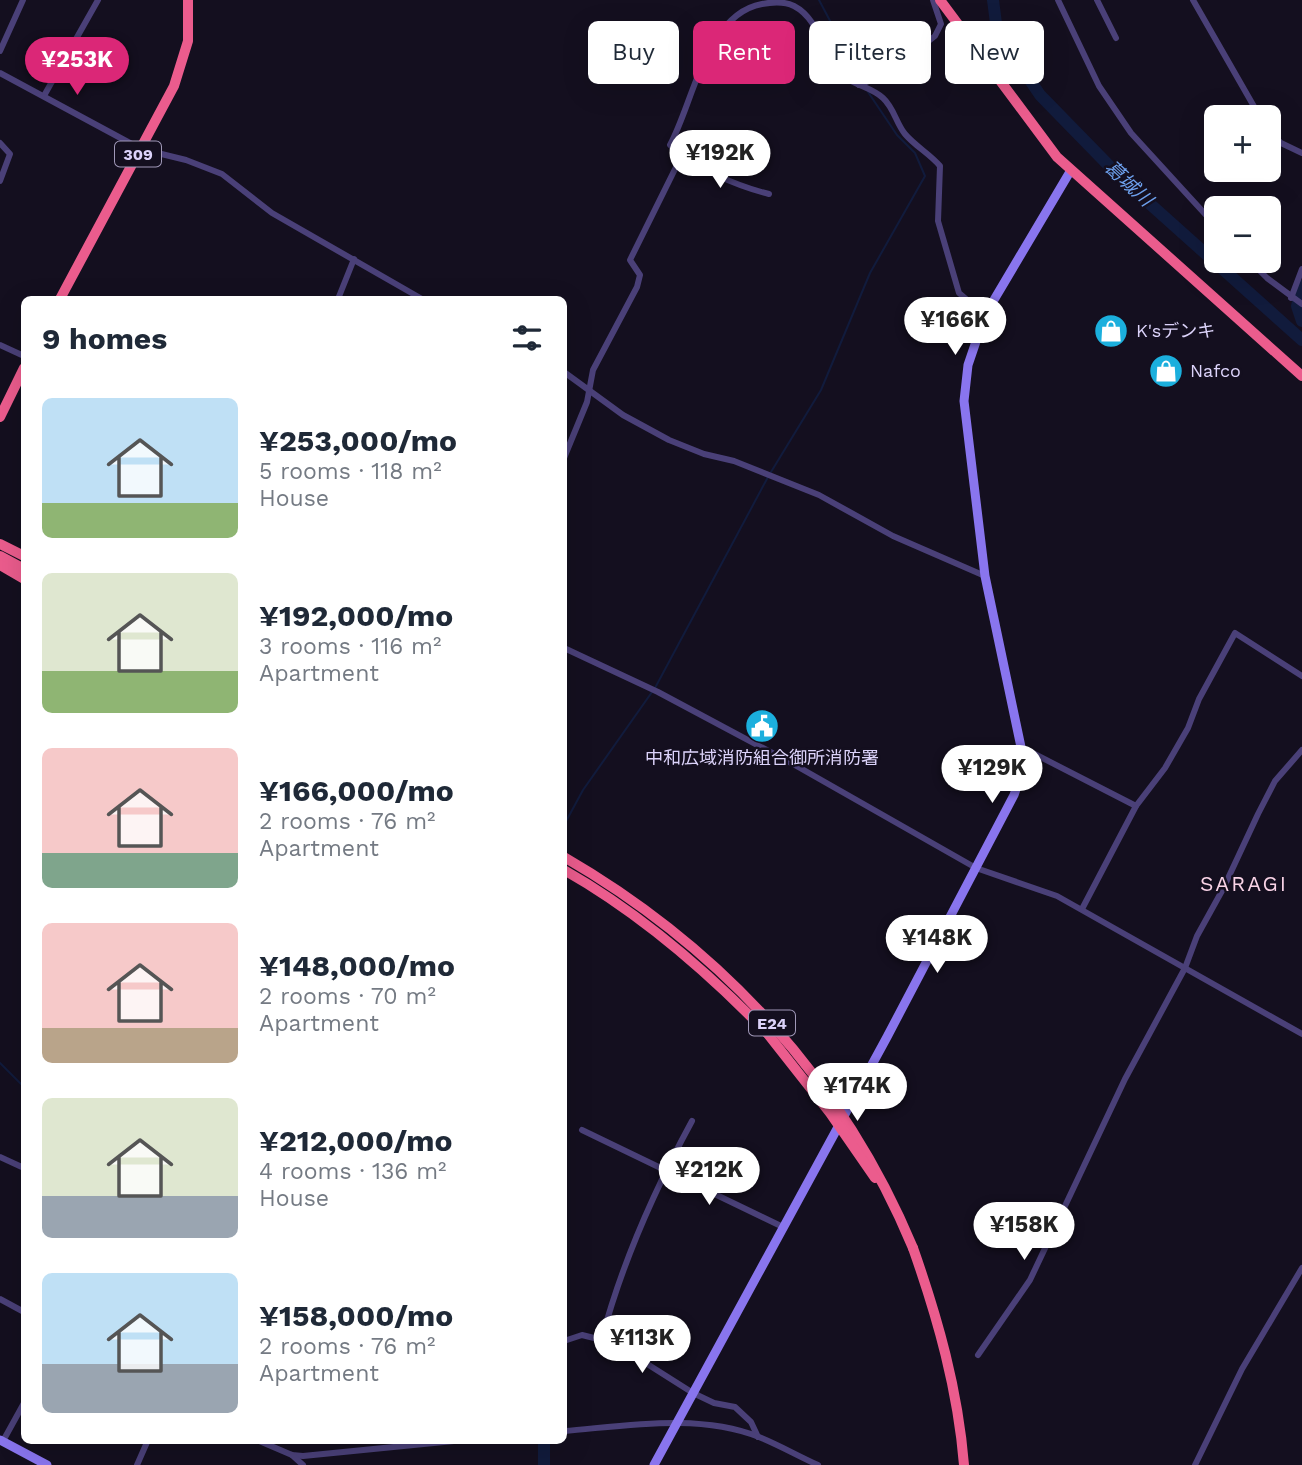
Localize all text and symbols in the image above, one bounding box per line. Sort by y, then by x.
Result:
chip: Buy [588,21,679,84]
chip: Rent [693,21,795,84]
chip: Filters [809,21,931,84]
chip: New [945,21,1044,84]
pin: ¥253K [28,38,126,97]
text: ¥253K [41,46,113,73]
map controls [1204,105,1281,273]
button: + [1204,105,1281,182]
pin: ¥192K [671,130,769,190]
text: ¥192K [685,139,755,166]
road number: 309 [115,142,161,166]
water label: 葛城川 [1100,156,1159,213]
button: − [1204,196,1281,273]
pin: ¥166K [906,298,1004,357]
text: ¥166K [920,306,990,333]
shop icon: K'sデンキ [1092,312,1130,350]
icon: filters [508,319,546,357]
place label: K'sデンキ [1136,320,1215,341]
text: 9 homes [42,321,167,356]
shop icon: Nafco [1147,352,1185,390]
place label: Nafco [1190,360,1241,381]
text: ¥253,000/mo [259,423,457,458]
icon: home [98,426,182,510]
text: 5 rooms · 118 m² [259,458,442,485]
text: House [259,485,329,512]
text: ¥192,000/mo [259,598,453,633]
icon: home [98,601,182,685]
text: 3 rooms · 116 m² [259,633,441,660]
text: Apartment [259,660,379,687]
public building icon: 中和広域消防組合御所消防署 [743,707,781,745]
pin: ¥129K [943,746,1041,805]
place label: 中和広域消防組合御所消防署 [645,747,879,768]
text: ¥129K [957,754,1027,781]
text: ¥166,000/mo [259,773,454,808]
icon: home [98,776,182,860]
text: 2 rooms · 76 m² [259,808,435,835]
text: Apartment [259,835,379,862]
district label: SARAGI [1200,871,1288,896]
pin: ¥148K [888,916,986,975]
text: ¥148K [902,924,972,951]
text: ¥148,000/mo [259,948,455,983]
icon: home [98,951,182,1035]
text: 2 rooms · 70 m² [259,983,436,1010]
text: Apartment [259,1010,379,1037]
road number: E24 [749,1010,795,1036]
pin: ¥174K [808,1064,906,1123]
text: ¥174K [823,1072,891,1099]
text: ¥212,000/mo [259,1123,453,1158]
icon: home [98,1126,182,1210]
pin: ¥212K [660,1148,758,1207]
text: ¥212K [675,1156,743,1183]
text: 4 rooms · 136 m² [259,1158,447,1185]
text: House [259,1185,329,1212]
pin: ¥158K [975,1202,1073,1262]
text: ¥158K [990,1211,1059,1238]
text: ¥158,000/mo [259,1298,453,1333]
icon: home [98,1301,182,1385]
pin: ¥113K [593,1316,691,1375]
text: ¥113K [610,1324,674,1351]
text: 2 rooms · 76 m² [259,1333,435,1360]
text: Apartment [259,1360,379,1387]

